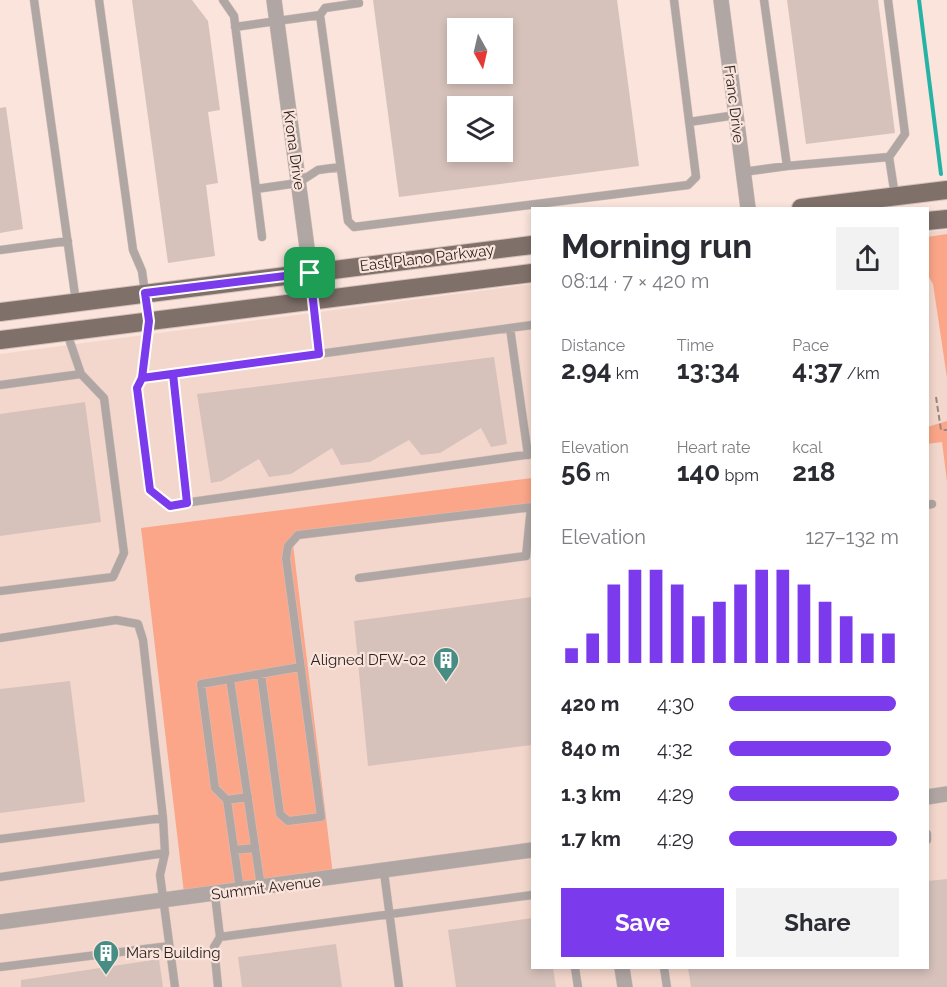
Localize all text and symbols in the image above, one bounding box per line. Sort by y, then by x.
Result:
north arrow [447,18,513,84]
map controls [447,18,513,162]
street label: Franc Drive [720,64,748,144]
button: layers [447,96,513,162]
street label: Krona Drive [280,109,309,191]
text: Morning run [561,227,752,266]
button: share [836,227,899,290]
street label: East Plano Parkway [359,241,495,275]
pin [284,247,335,298]
icon: arrive [293,256,326,289]
text: 08:14 · 7 × 420 m [561,269,709,293]
text: Distance [561,336,625,355]
text: Time [677,336,714,355]
text: Pace [792,336,829,355]
text: 2.94 [561,355,612,385]
text: 13:34 [677,355,740,385]
text: 4:37 [792,355,843,385]
text: km [612,364,639,383]
text: /km [843,364,880,383]
text: Elevation [561,438,629,457]
text: Heart rate [677,438,750,457]
text: kcal [792,438,822,457]
text: 56 [561,457,591,487]
text: 140 [677,457,720,487]
text: 218 [792,457,836,487]
text: m [591,466,610,485]
text: bpm [720,466,759,485]
text: Elevation [561,525,646,549]
text: 127–132 m [805,525,899,549]
building icon: Aligned DFW-02 [431,645,461,683]
place label: Aligned DFW-02 [311,651,426,669]
text: 420 m [561,692,619,716]
text: 4:30 [657,692,695,716]
text: 840 m [561,737,620,761]
text: 4:32 [657,737,693,761]
text: 1.3 km [561,782,621,806]
text: 4:29 [657,782,694,806]
text: 1.7 km [561,827,621,851]
text: 4:29 [657,827,694,851]
street label: Summit Avenue [210,872,322,904]
button: Save [561,888,724,957]
button: Share [736,888,899,957]
building icon: Mars Building [91,938,121,976]
place label: Mars Building [126,944,220,962]

